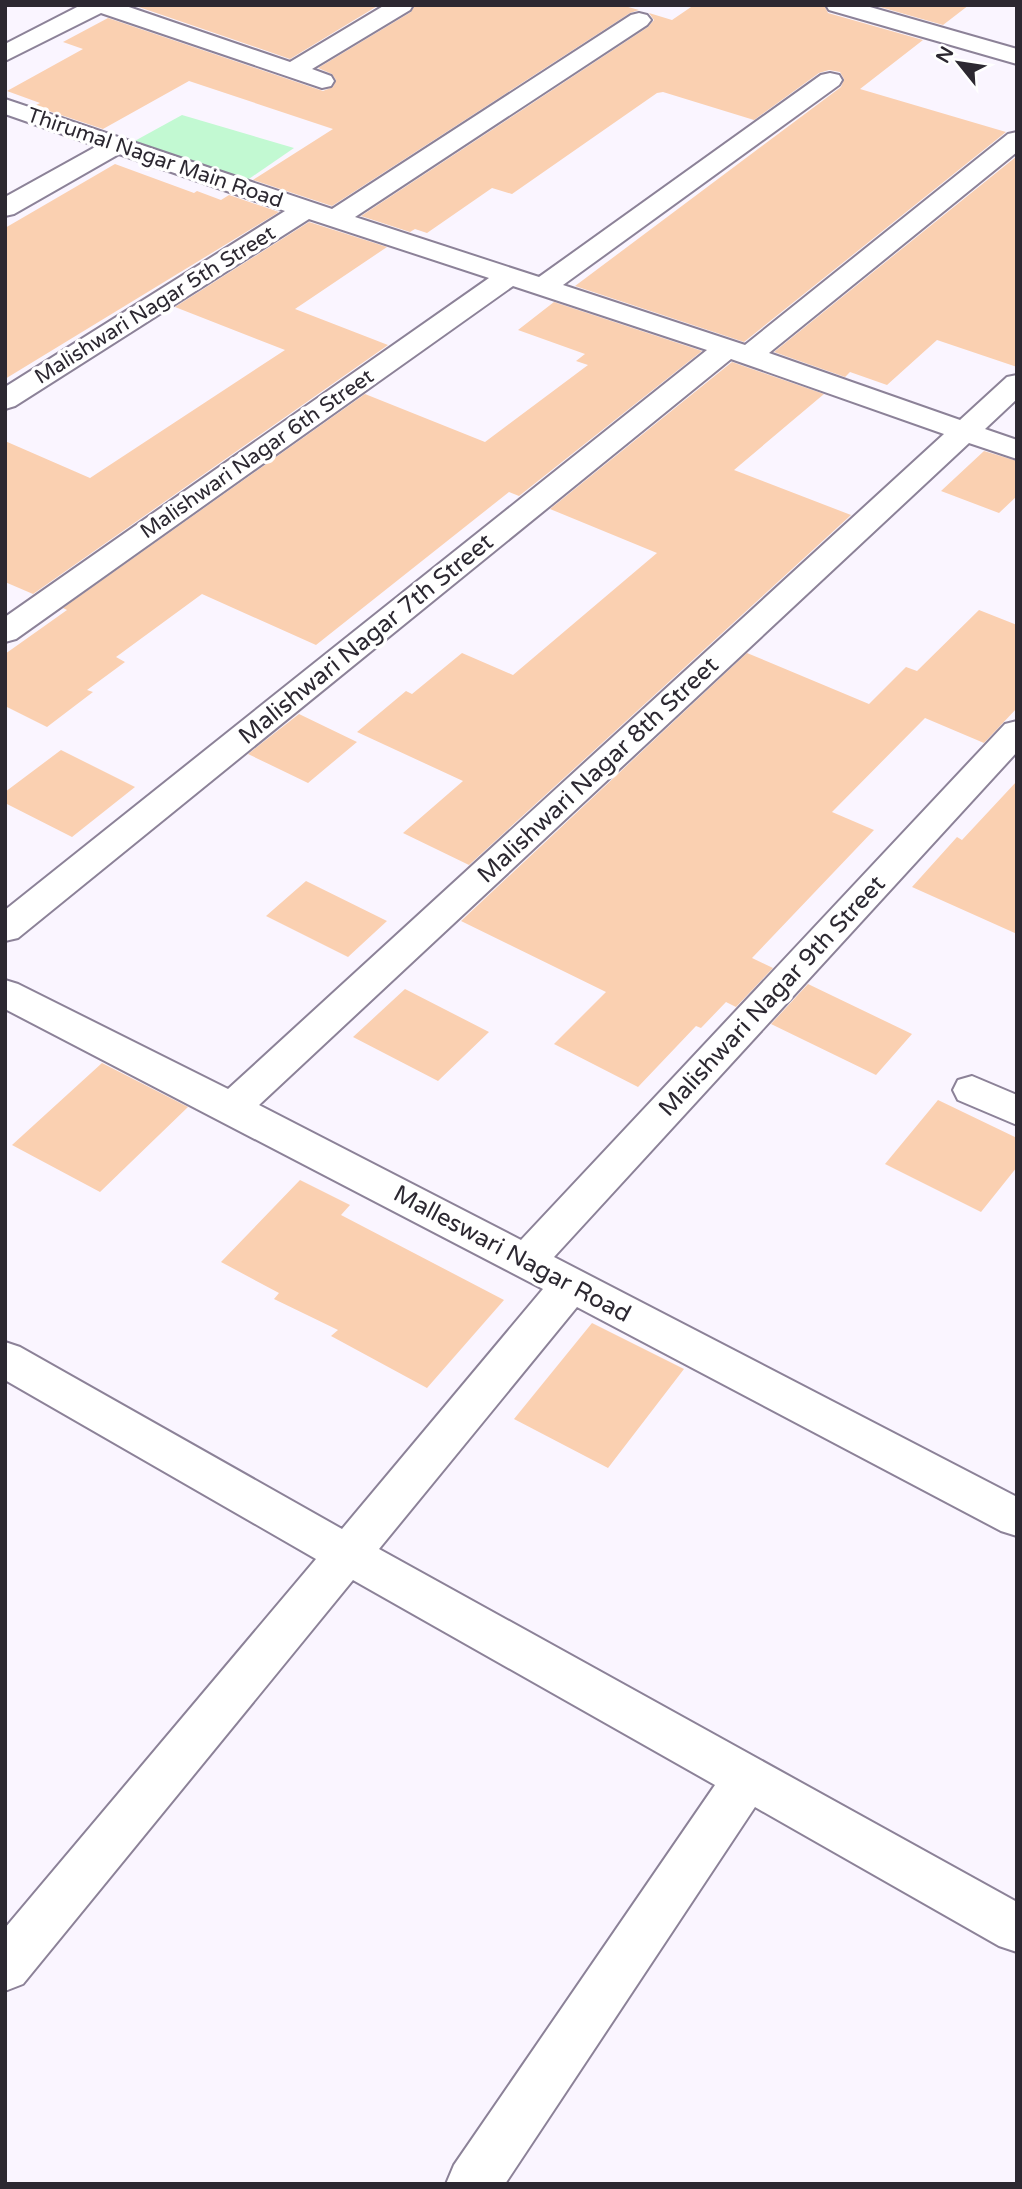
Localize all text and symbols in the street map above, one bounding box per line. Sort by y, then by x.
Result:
north arrow [924,28,994,98]
text: N [932,43,958,67]
street label: Thirumal Nagar Main Road [24,102,286,214]
street label: Malishwari Nagar 5th Street [30,220,280,390]
street label: Malishwari Nagar 6th Street [136,364,378,544]
street label: Malishwari Nagar 7th Street [233,527,499,751]
street label: Malishwari Nagar 8th Street [472,651,724,889]
street label: Malishwari Nagar 9th Street [653,870,891,1122]
street label: Malleswari Nagar Road [388,1179,636,1329]

